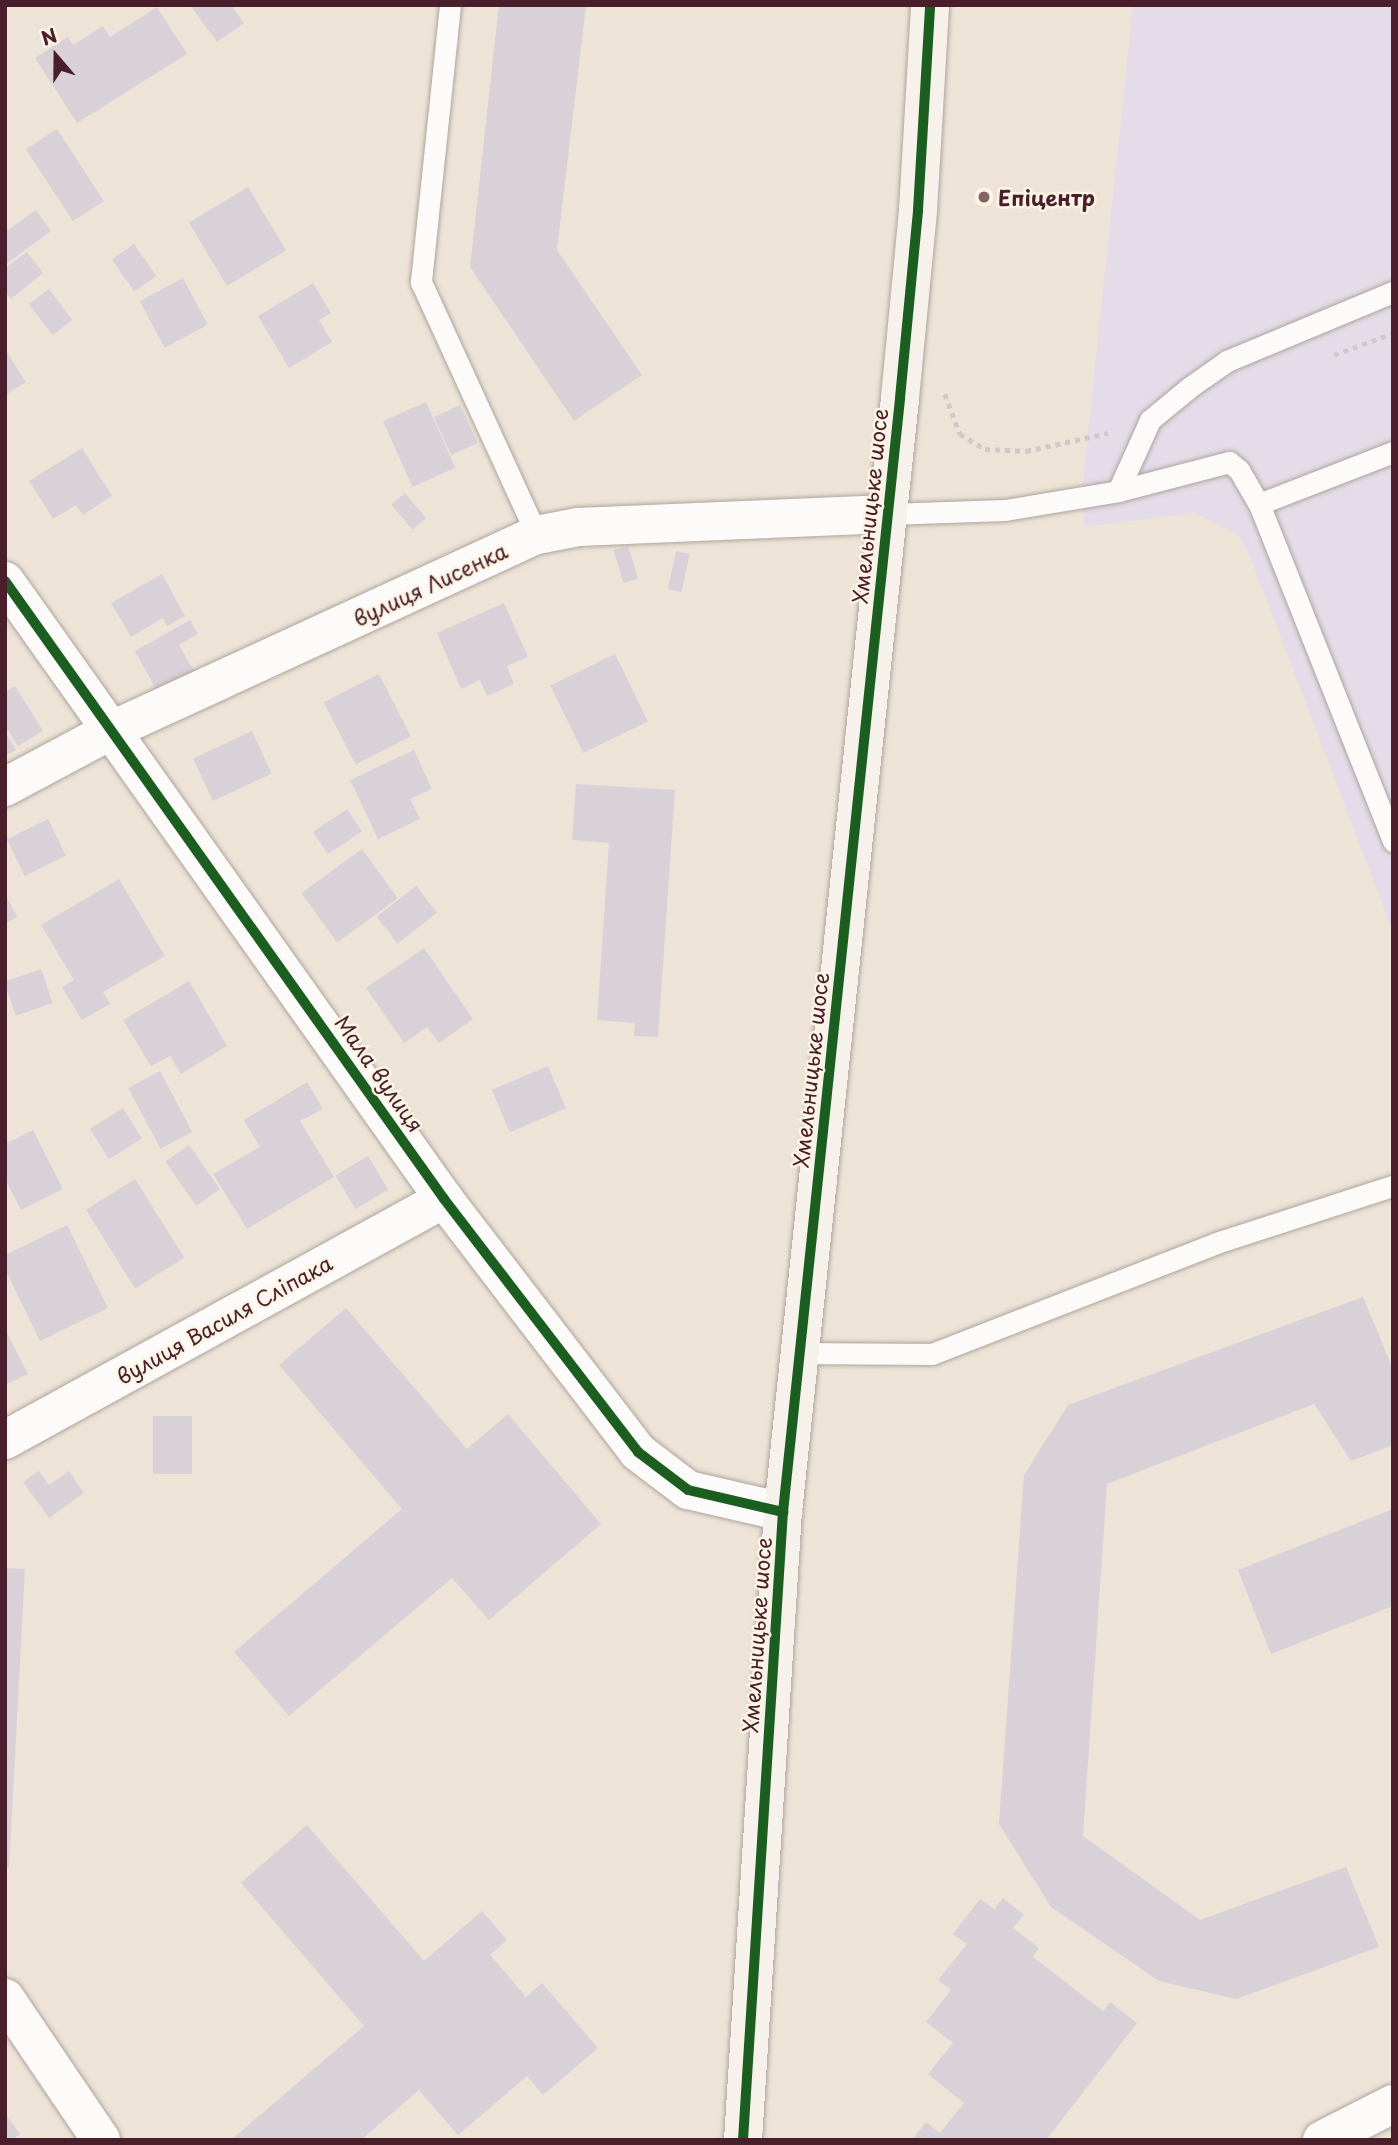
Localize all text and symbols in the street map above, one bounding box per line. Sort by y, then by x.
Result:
north arrow [21,21,91,91]
text: N [37,21,61,52]
place label: Епіцентр [998,184,1095,210]
marker: Епіцентр [976,189,992,205]
street label: Хмельницьке шосе [846,408,892,604]
street label: вулиця Лисенка [349,537,511,631]
street label: Хмельницьке шосе [787,972,833,1168]
street label: Мала вулиця [330,1010,430,1136]
street label: вулиця Василя Сліпака [111,1249,337,1389]
street label: Хмельницьке шосе [737,1537,775,1733]

